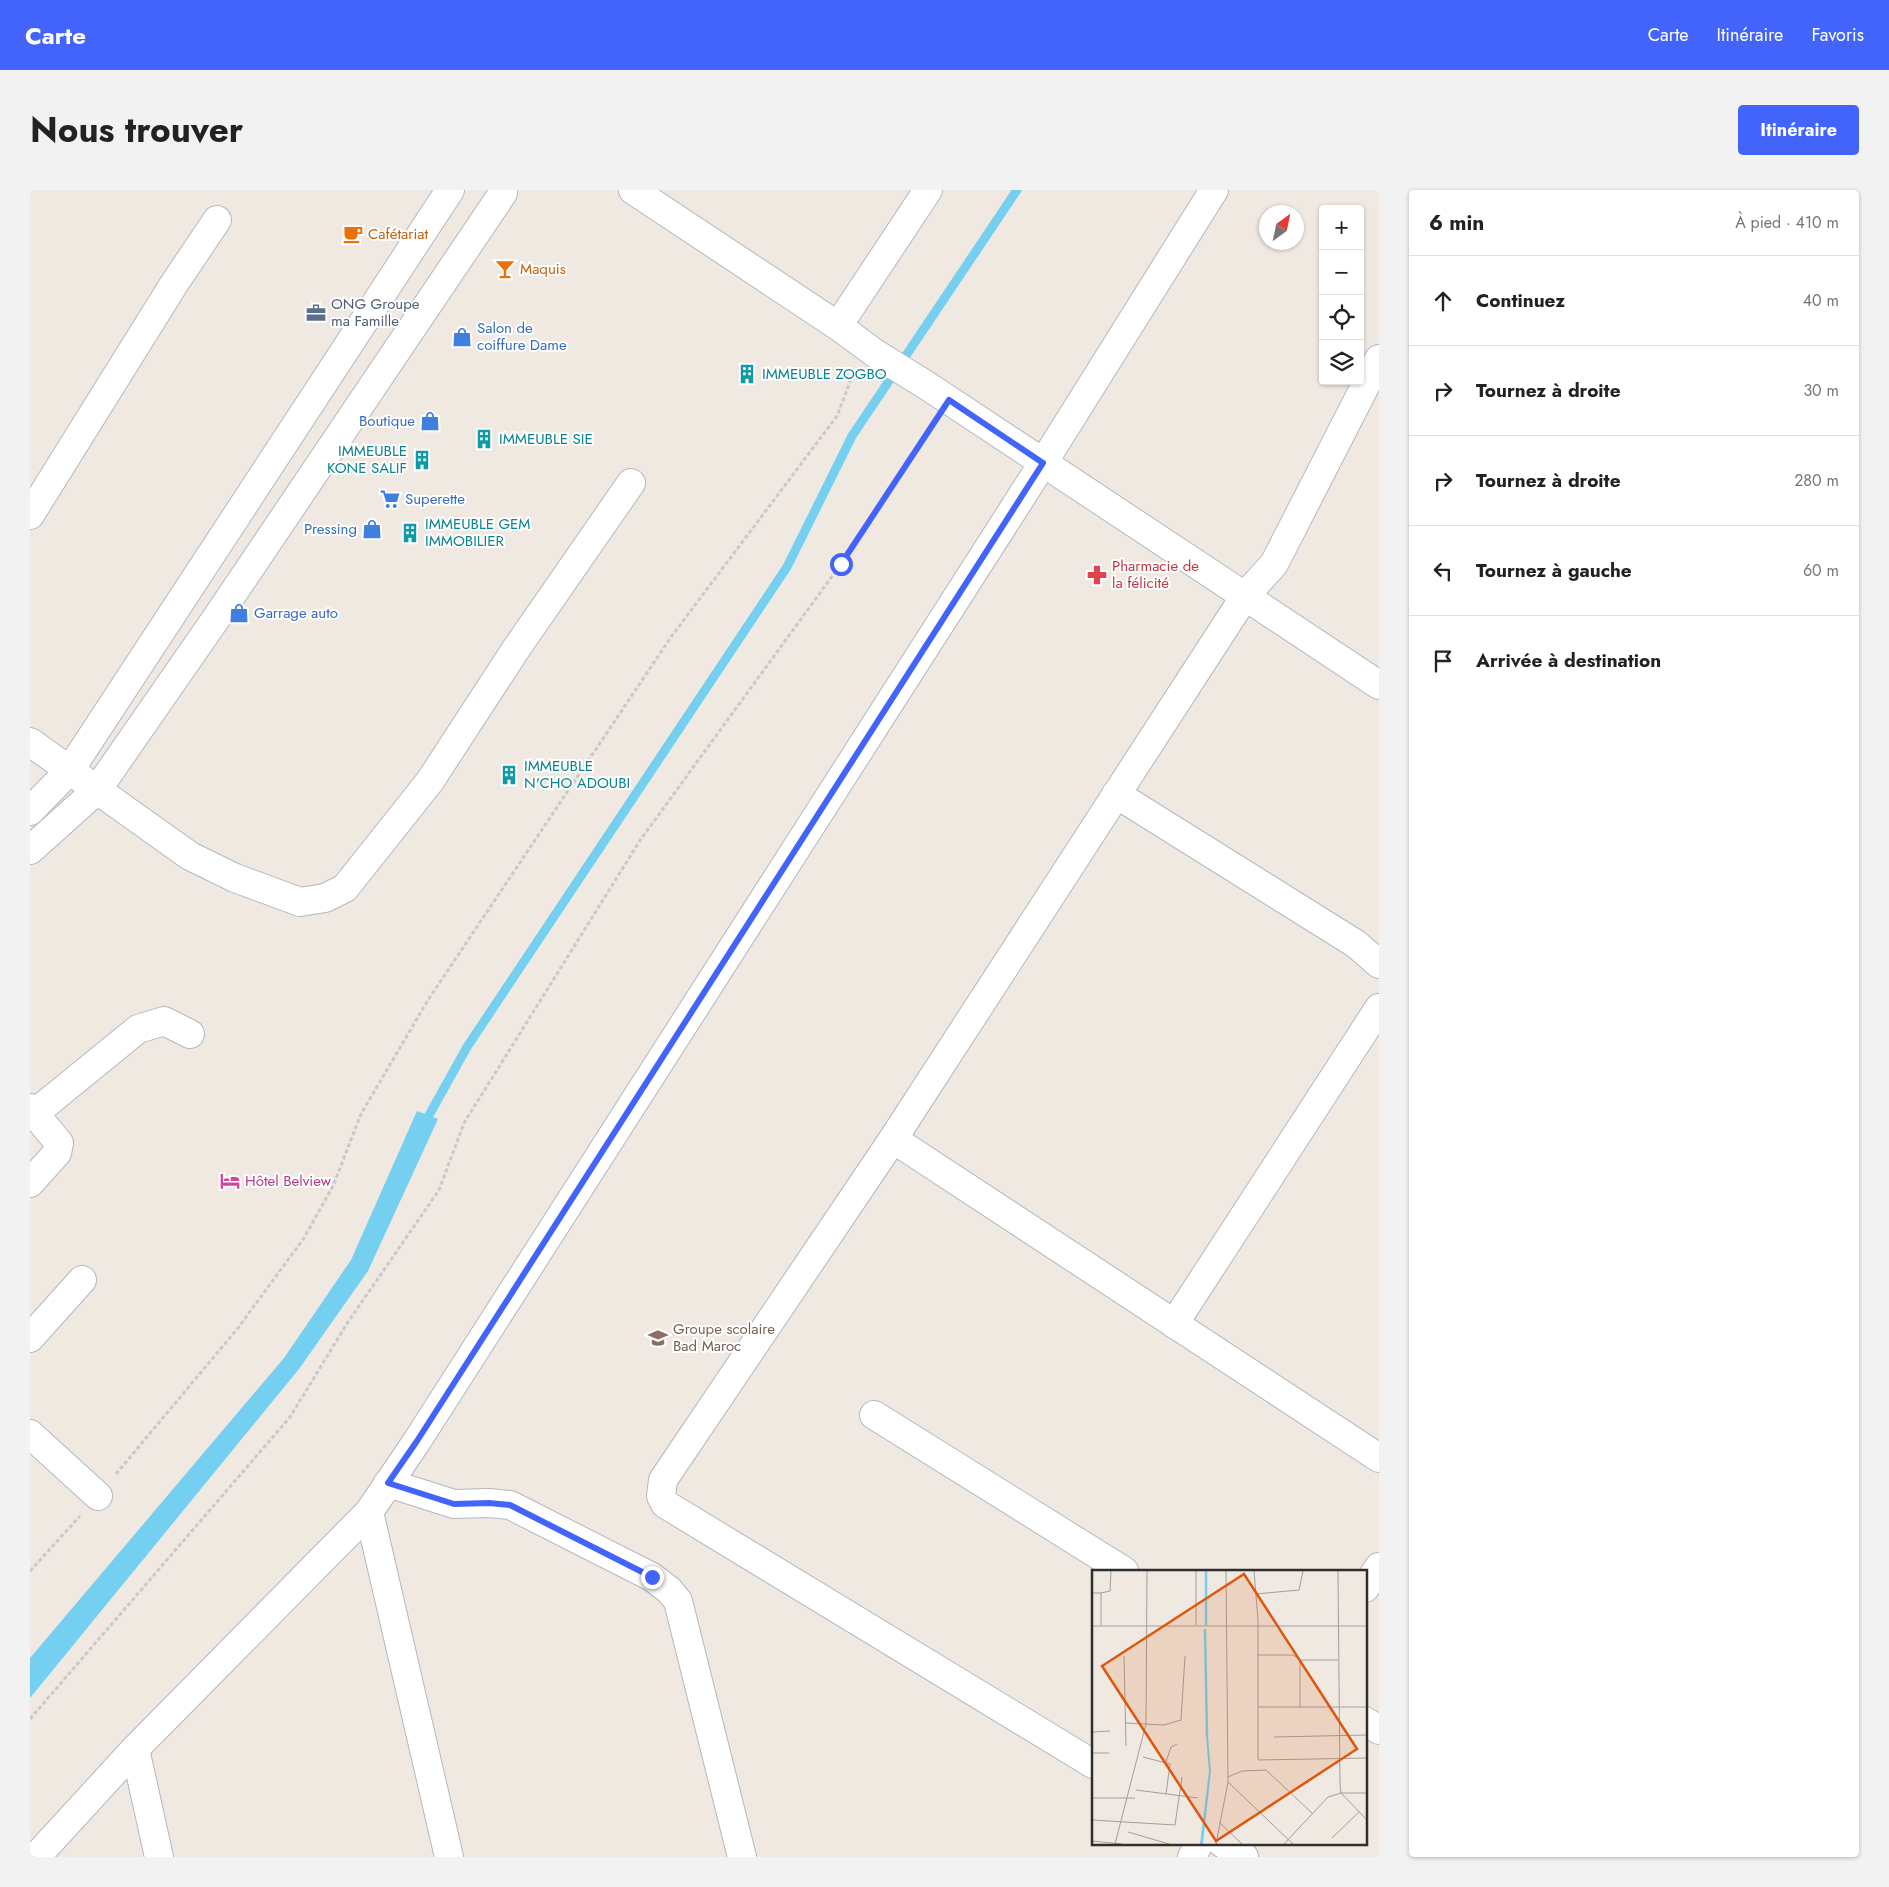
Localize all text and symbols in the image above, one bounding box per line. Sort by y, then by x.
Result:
text: Carte [25,18,86,53]
text: Carte [1648,22,1689,48]
text: Itinéraire [1717,22,1783,48]
text: Favoris [1811,22,1864,48]
text: Nous trouver [30,105,243,155]
button: Itinéraire [1738,105,1859,155]
north arrow [1259,205,1304,250]
map controls [1319,205,1364,385]
button: + [1319,205,1364,250]
text: 6 min [1429,208,1484,238]
text: À pied · 410 m [1735,211,1839,234]
cafe icon: Cafétariat [342,223,364,245]
place label: Cafétariat [368,223,429,245]
button: − [1319,250,1364,295]
bar icon: Maquis [494,258,516,280]
place label: Maquis [520,258,566,280]
icon: ahead [1429,287,1457,315]
text: Continuez [1476,287,1565,314]
text: 40 m [1803,289,1839,312]
place label: ONG Groupe ma Famille [331,293,420,332]
button: locate [1319,295,1364,340]
office icon: ONG Groupe ma Famille [305,302,327,324]
place label: Salon de coiffure Dame [477,317,567,356]
shop icon: Salon de coiffure Dame [451,326,473,348]
button: layers [1319,340,1364,385]
building icon: IMMEUBLE ZOGBO [736,363,758,385]
place label: IMMEUBLE ZOGBO [762,363,887,385]
icon: right [1429,377,1457,405]
text: Tournez à droite [1476,377,1621,404]
text: 30 m [1803,379,1839,402]
place label: Boutique [359,410,415,432]
shop icon: Boutique [419,410,441,432]
building icon: IMMEUBLE SIE [473,428,495,450]
place label: IMMEUBLE SIE [499,428,593,450]
place label: IMMEUBLE KONE SALIF [327,440,407,479]
building icon: IMMEUBLE KONE SALIF [411,449,433,471]
icon: right [1429,467,1457,495]
text: Tournez à droite [1476,467,1621,494]
text: 280 m [1794,469,1839,492]
supermarket icon: Superette [379,488,401,510]
place label: Superette [405,488,465,510]
place label: IMMEUBLE GEM IMMOBILIER [425,513,531,552]
place label: Pressing [304,518,357,540]
shop icon: Pressing [361,518,383,540]
building icon: IMMEUBLE GEM IMMOBILIER [399,522,421,544]
route start [830,553,853,576]
place label: Pharmacie de la félicité [1112,555,1199,594]
icon: left [1429,557,1457,585]
text: Tournez à gauche [1476,557,1632,584]
text: 60 m [1803,559,1839,582]
pharmacy icon: Pharmacie de la félicité [1086,564,1108,586]
shop icon: Garrage auto [228,602,250,624]
place label: Garrage auto [254,602,338,624]
icon: arrive [1429,647,1457,675]
text: Arrivée à destination [1476,647,1661,674]
place label: IMMEUBLE N'CHO ADOUBI [524,755,630,794]
building icon: IMMEUBLE N'CHO ADOUBI [498,764,520,786]
hotel icon: Hôtel Belview [219,1170,241,1192]
place label: Hôtel Belview [245,1170,332,1192]
place label: Groupe scolaire Bad Maroc [673,1318,775,1357]
school or university icon: Groupe scolaire Bad Maroc [647,1327,669,1349]
route end [641,1566,664,1589]
inset map [1092,1570,1366,1844]

